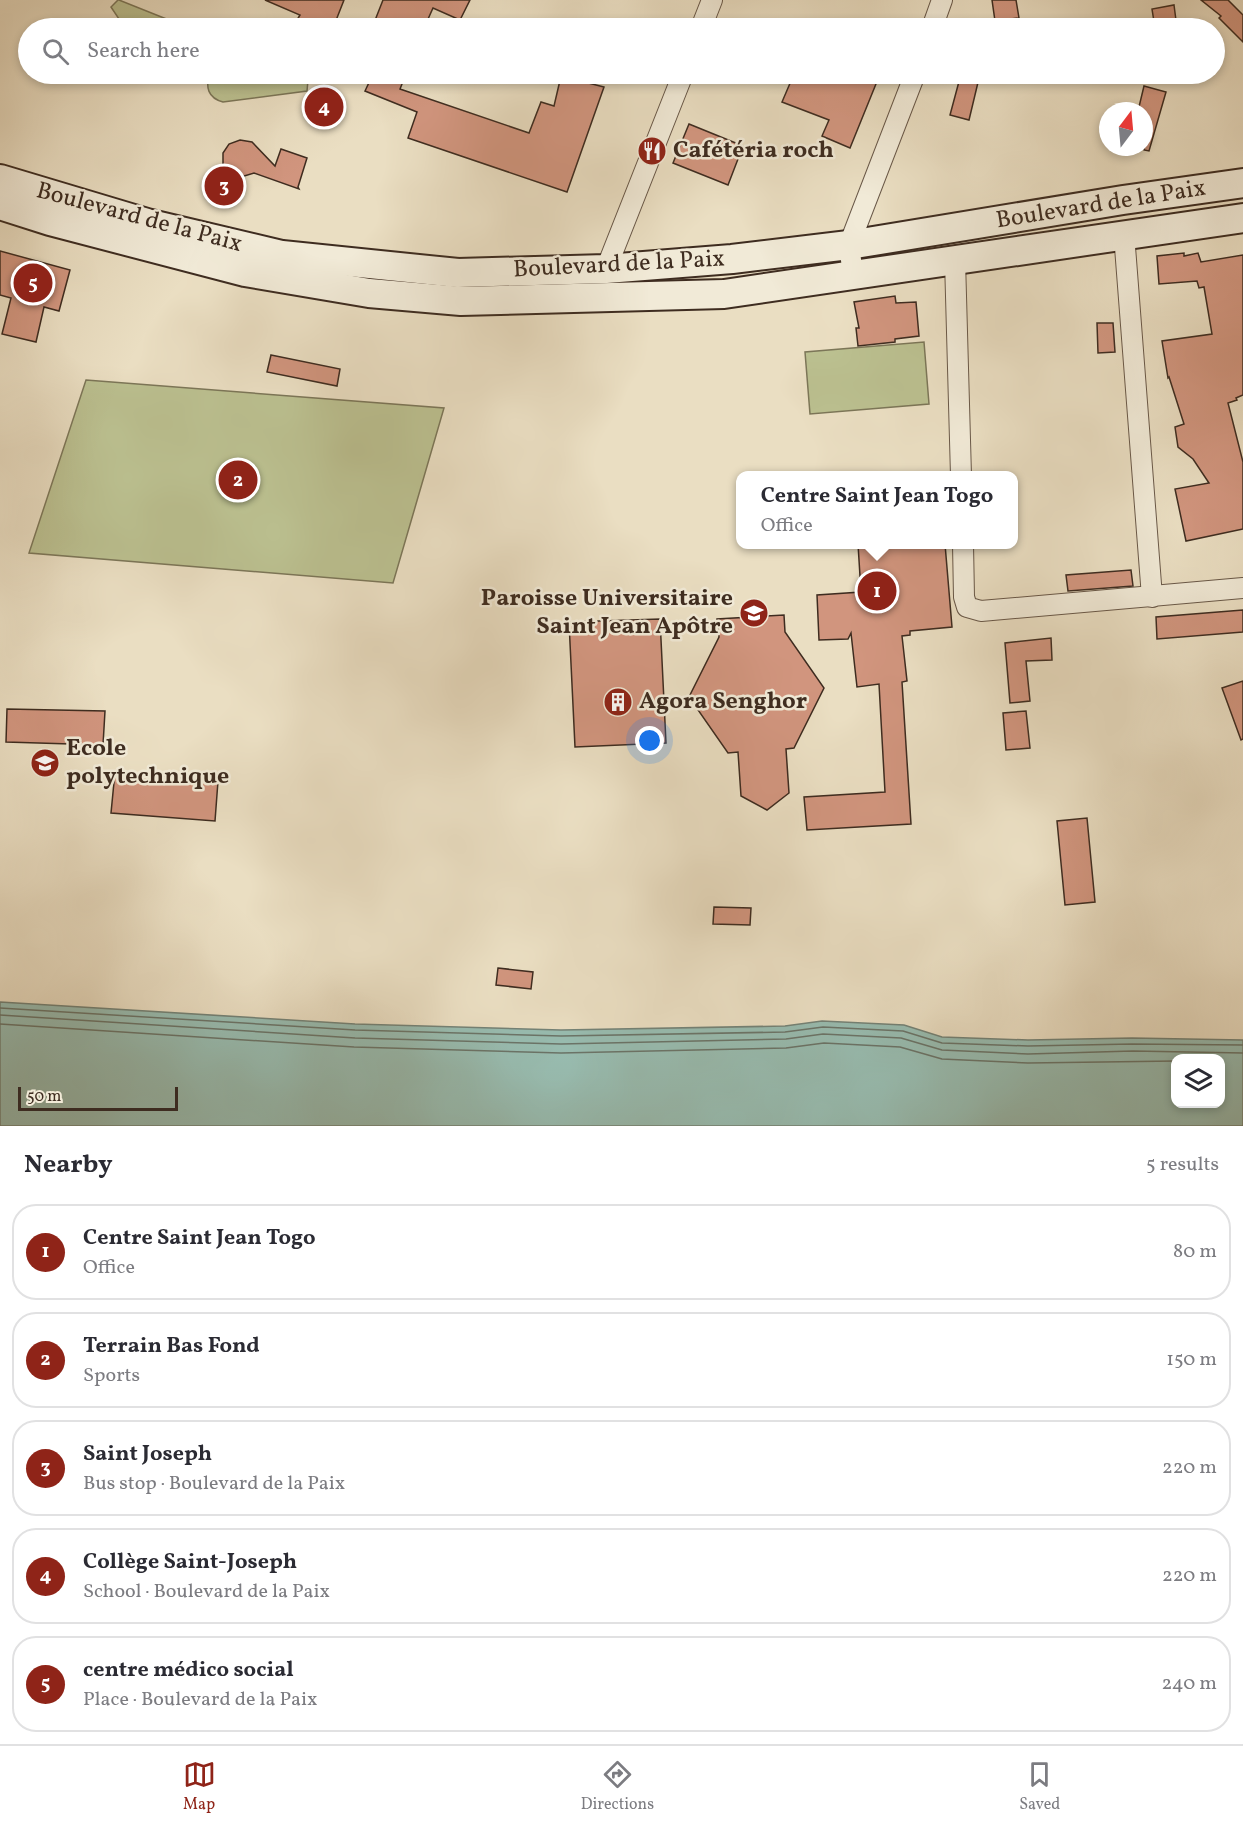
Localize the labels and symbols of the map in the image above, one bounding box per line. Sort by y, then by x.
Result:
pin: 4 [304,84,344,130]
north arrow [1099,102,1153,156]
place label: Cafétéria roch [673,134,834,168]
restaurant icon: Cafétéria roch [636,135,668,167]
pin: 3 [204,164,244,208]
street label: Boulevard de la Paix [994,172,1208,238]
street label: Boulevard de la Paix [32,174,246,262]
street label: Boulevard de la Paix [512,242,726,288]
pin: 5 [14,260,52,306]
pin: 2 [218,458,258,502]
pin: 1 [858,568,896,614]
place label: Paroisse Universitaire Saint Jean Apôtre [481,582,733,644]
school or university icon: Paroisse Universitaire Saint Jean Apôtre [738,597,770,629]
place label: Agora Senghor [639,685,807,719]
building icon: Agora Senghor [602,686,634,718]
your location [635,726,664,755]
place label: Ecole polytechnique [66,732,229,794]
school or university icon: Ecole polytechnique [29,747,61,779]
scale bar [18,1084,178,1112]

